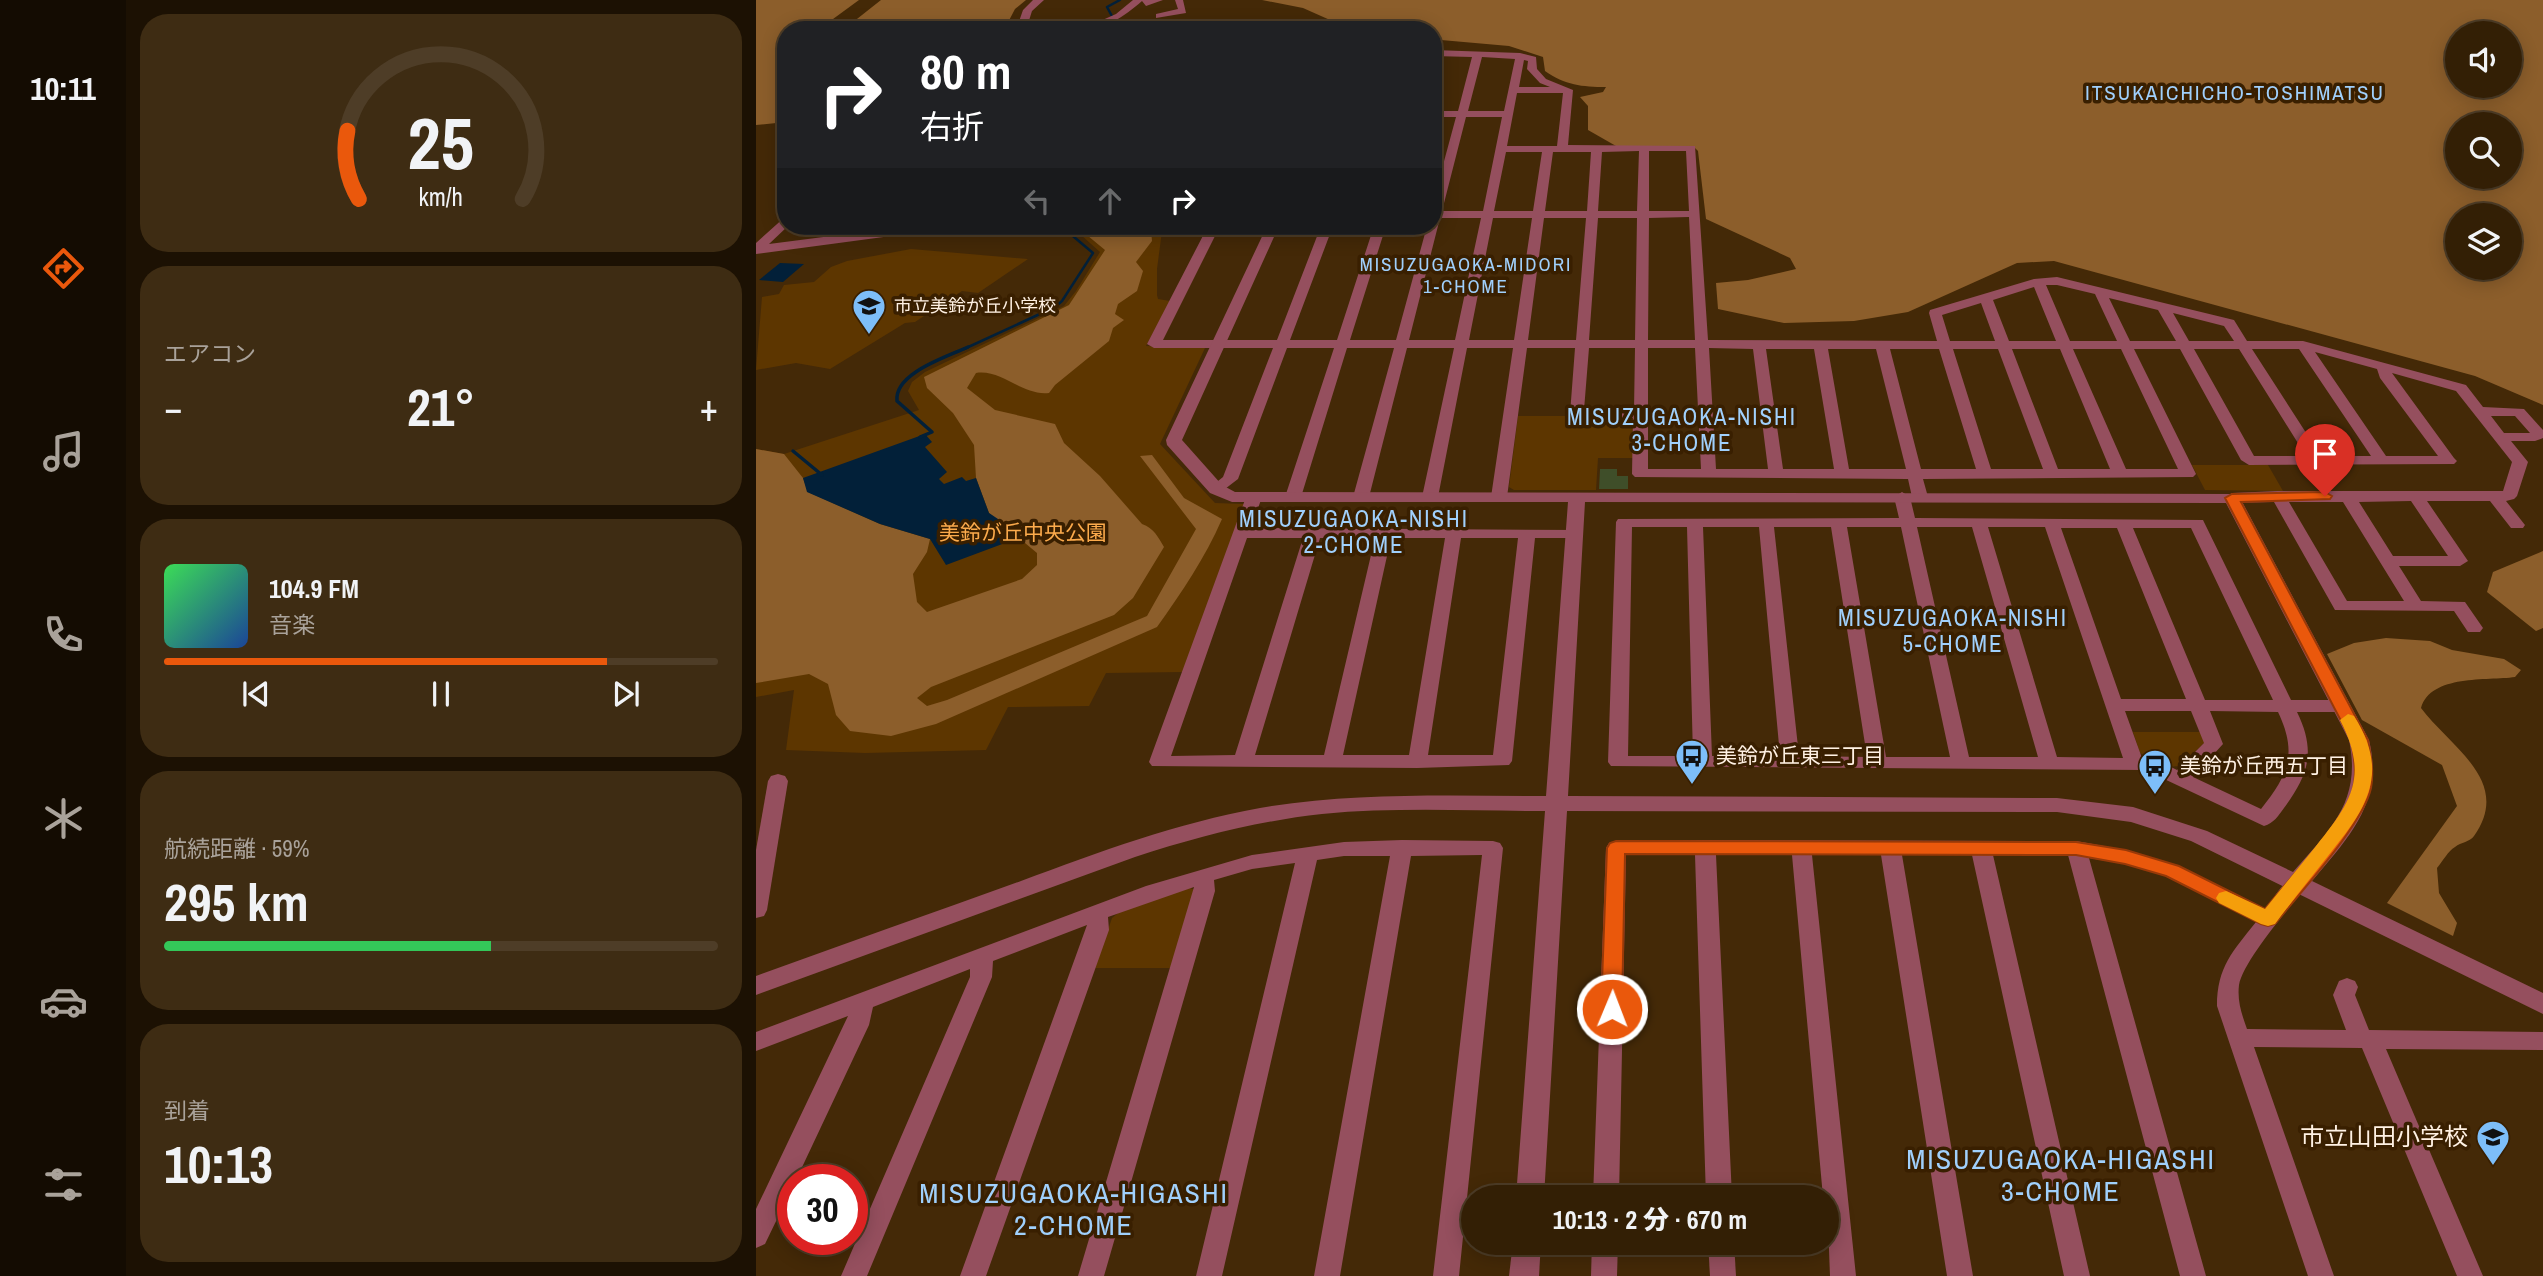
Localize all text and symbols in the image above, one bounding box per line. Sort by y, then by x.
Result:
map controls [2445,21,2522,280]
button: sound [2445,21,2522,98]
text: 80 m [920,38,1012,104]
icon: right [805,49,896,140]
text: 10:11 [30,67,96,110]
district label: ITSUKAICHICHO-TOSHIMATSU [2085,78,2385,107]
text: 25 [408,95,474,193]
text: 右折 [920,105,984,148]
button: search [2445,112,2522,189]
text: km/h [419,180,463,214]
icon: left [1018,182,1056,220]
icon: ahead [1091,182,1129,220]
icon: right [1164,182,1202,220]
button: layers [2445,203,2522,280]
icon: directions [39,244,88,293]
district label: MISUZUGAOKA-MIDORI 1-CHOME [1360,251,1572,299]
school or university icon: 市立美鈴が丘小学校 [850,287,888,336]
place label: 市立美鈴が丘小学校 [894,293,1056,318]
text: エアコン [164,338,256,369]
text: 21° [407,372,475,442]
text: − [164,382,182,433]
text: + [700,382,718,433]
district label: MISUZUGAOKA-NISHI 3-CHOME [1567,401,1797,458]
pin [2295,424,2355,496]
icon: music [39,427,88,476]
icon: arrive [2306,435,2344,473]
district label: MISUZUGAOKA-NISHI 2-CHOME [1239,503,1469,560]
park label: 美鈴が丘中央公園 [939,518,1107,547]
text: 104.9 FM [269,571,359,606]
district label: MISUZUGAOKA-NISHI 5-CHOME [1838,602,2068,659]
text: 音楽 [269,609,315,640]
icon: phone [39,610,88,659]
icon: previous [237,675,275,713]
icon: pause [422,675,460,713]
icon: next [607,675,645,713]
bus stop icon: 美鈴が丘東三丁目 [1673,737,1711,786]
place label: 美鈴が丘東三丁目 [1716,741,1884,770]
bus stop icon: 美鈴が丘西五丁目 [2136,747,2174,796]
place label: 美鈴が丘西五丁目 [2180,751,2348,780]
icon: climate [39,794,88,843]
text: 航続距離 · 59% [164,833,309,864]
text: 295 km [164,867,309,937]
position arrow [1575,972,1649,1046]
icon: car [39,977,88,1026]
text: 到着 [164,1095,210,1126]
school or university icon: 市立山田小学校 [2474,1118,2512,1167]
place label: 市立山田小学校 [2300,1120,2468,1152]
text: 10:13 [164,1129,273,1199]
district label: MISUZUGAOKA-HIGASHI 3-CHOME [1906,1140,2216,1210]
icon: filters [39,1160,88,1209]
speed limit sign: 30 [777,1164,868,1255]
district label: MISUZUGAOKA-HIGASHI 2-CHOME [919,1174,1229,1244]
text: 10:13 · 2 分 · 670 m [1553,1202,1747,1237]

